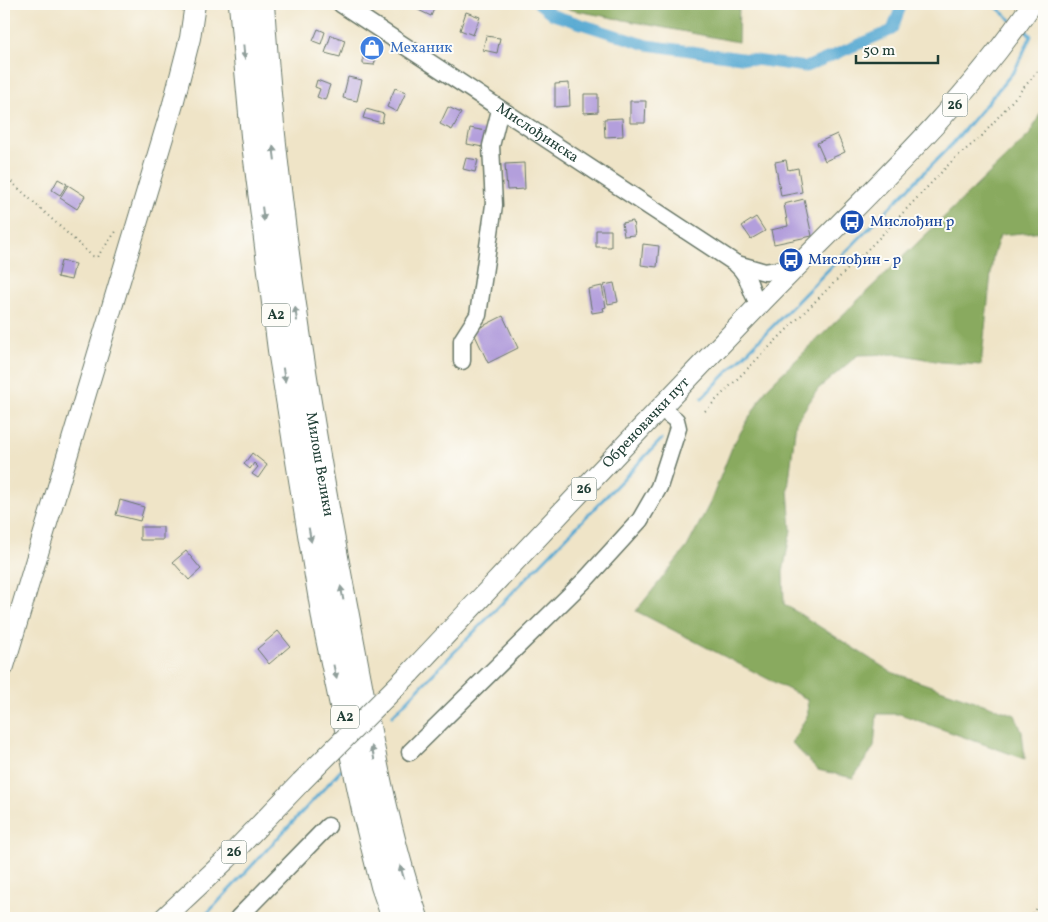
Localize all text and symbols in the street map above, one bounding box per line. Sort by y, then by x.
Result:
scale bar [856,32,938,64]
shop icon: Механик [359,35,385,61]
place label: Механик [390,38,452,59]
text: 50 m [863,41,895,62]
one-way arrow [240,45,248,61]
road number: 26 [942,94,968,116]
street label: Мислођинска [492,98,583,168]
one-way arrow [270,145,278,161]
one-way arrow [259,206,267,222]
bus stop icon: Мислођин р [839,209,865,235]
place label: Мислођин р [870,212,954,233]
bus stop icon: Мислођин - р [778,247,804,273]
place label: Мислођин - р [808,250,901,271]
road number: A2 [262,304,290,326]
one-way arrow [292,306,300,322]
one-way arrow [280,367,288,383]
street label: Обреновачки пут [598,372,695,473]
street label: Милош Велики [300,410,339,518]
road number: 26 [572,478,596,500]
one-way arrow [306,528,314,544]
one-way arrow [338,584,346,600]
one-way arrow [331,664,339,679]
road number: A2 [331,706,359,729]
one-way arrow [368,744,376,760]
road number: 26 [222,840,246,864]
one-way arrow [397,864,405,879]

